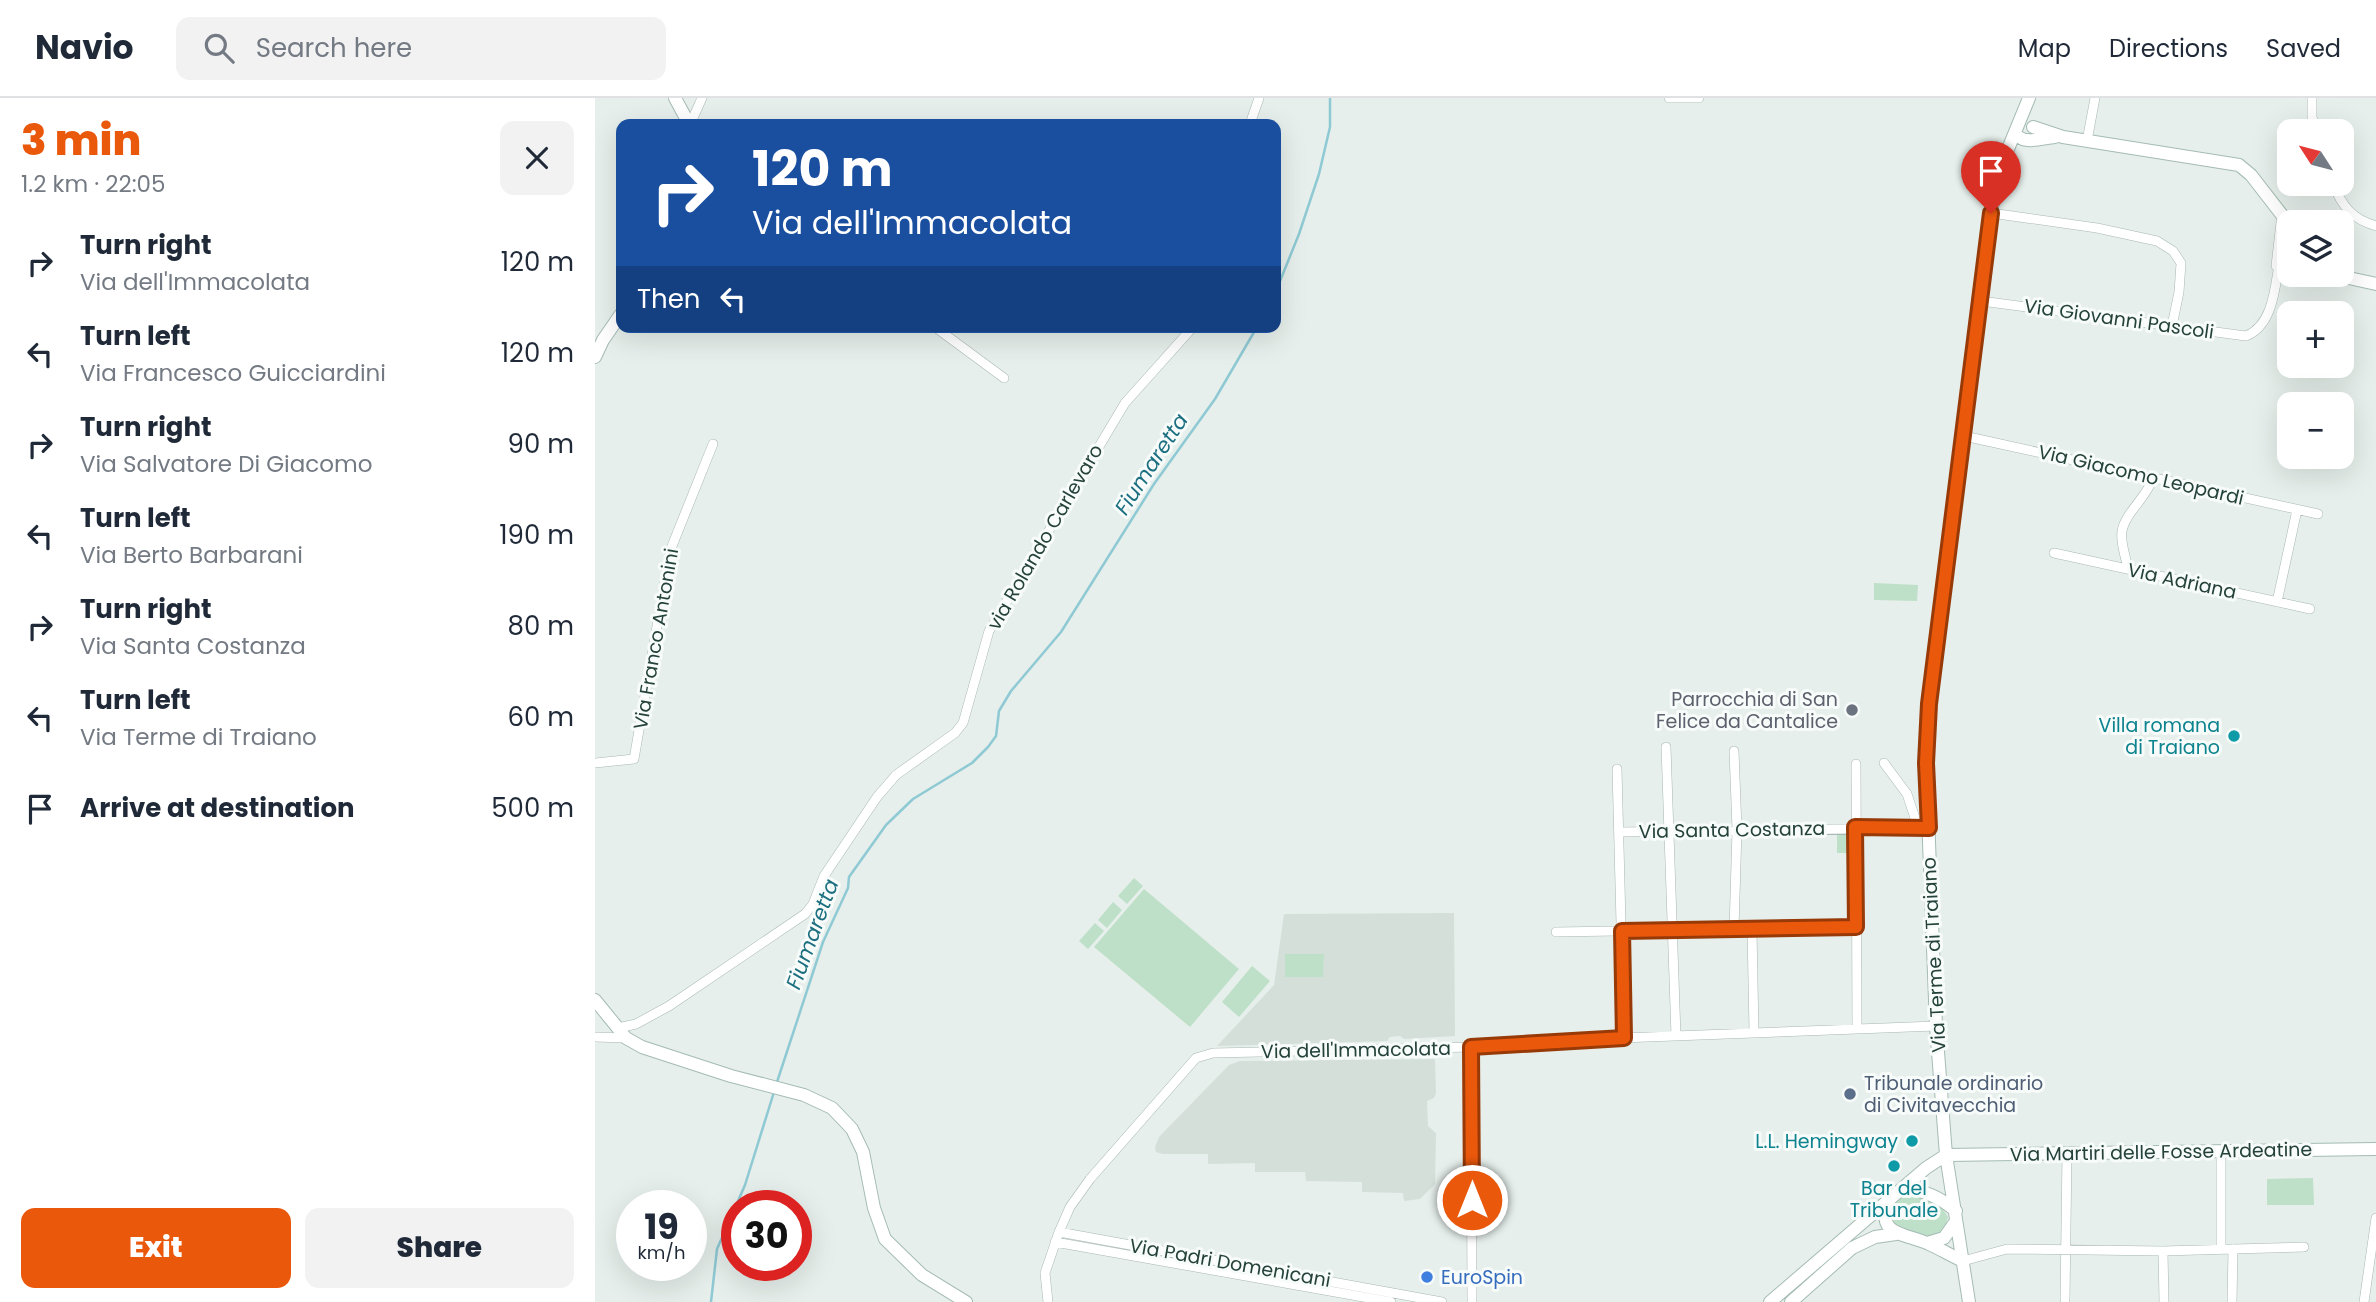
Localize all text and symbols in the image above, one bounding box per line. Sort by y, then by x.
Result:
search box [176,17,666,80]
text: Navio [35,24,134,71]
icon: search [200,29,238,67]
text: Search here [256,30,412,66]
text: Map [2018,32,2071,65]
text: Directions [2109,32,2228,65]
text: Saved [2266,32,2341,65]
text: 3 min [21,111,141,170]
north arrow [2277,119,2354,196]
map controls [2277,119,2354,469]
button: close [500,121,574,195]
text: 120 m [752,135,893,203]
pin [1961,141,2021,213]
icon: right [637,147,728,238]
icon: arrive [1972,152,2010,190]
text: 1.2 km · 22:05 [21,168,166,200]
text: Via dell'Immacolata [752,200,1072,245]
button: layers [2277,210,2354,287]
text: Turn right [80,227,212,263]
icon: right [21,244,59,282]
text: 120 m [501,244,574,280]
text: Via dell'Immacolata [80,266,310,298]
icon: left [714,280,752,318]
text: Then [637,281,700,317]
street label: Via Giovanni Pascoli [2022,292,2216,346]
button: + [2277,301,2354,378]
text: Turn left [80,318,191,354]
icon: left [21,335,59,373]
text: 120 m [501,335,574,371]
text: Via Francesco Guicciardini [80,357,386,389]
button: − [2277,392,2354,469]
water label: Fiumaretta [1107,408,1195,520]
text: Turn right [80,409,212,445]
icon: right [21,426,59,464]
text: 90 m [508,426,574,462]
street label: Via Giacomo Leopardi [2035,438,2247,512]
street label: via Rolando Carlevaro [981,439,1109,635]
text: Via Salvatore Di Giacomo [80,448,372,480]
text: Turn left [80,500,191,536]
icon: left [21,517,59,555]
text: 190 m [499,517,574,553]
text: Via Berto Barbarani [80,539,303,571]
street label: Via Franco Antonini [627,546,685,732]
street label: Via Adriana [2125,556,2239,606]
text: Turn right [80,591,212,627]
icon: right [21,608,59,646]
text: 80 m [508,608,574,644]
text: Via Santa Costanza [80,630,306,662]
text: Turn left [80,682,191,718]
place label: Parrocchia di San Felice da Cantalice [1656,686,1838,735]
icon: left [21,699,59,737]
text: 60 m [507,699,574,735]
marker: Parrocchia di San Felice da Cantalice [1844,702,1860,718]
place label: Villa romana di Traiano [2099,712,2220,761]
text: Via Terme di Traiano [80,721,317,753]
marker: Villa romana di Traiano [2226,728,2242,744]
icon: arrive [21,790,59,828]
text: Arrive at destination [80,790,355,826]
text: 500 m [491,790,574,826]
street label: Via Santa Costanza [1638,815,1826,845]
street label: Via Terme di Traiano [1915,857,1953,1053]
water label: Fiumaretta [779,875,845,993]
street label: Via dell'Immacolata [1261,1035,1451,1065]
place label: Tribunale ordinario di Civitavecchia [1864,1070,2043,1119]
marker: Tribunale ordinario di Civitavecchia [1842,1086,1858,1102]
place label: L.L. Hemingway [1755,1128,1898,1155]
marker: L.L. Hemingway [1904,1133,1920,1149]
street label: Via Martiri delle Fosse Ardeatine [2010,1136,2312,1168]
marker: Bar del Tribunale [1886,1158,1902,1174]
position arrow [1435,1163,1509,1237]
place label: Bar del Tribunale [1850,1175,1938,1224]
speed limit sign: 30 [721,1190,812,1281]
text: 19 [644,1202,679,1251]
button: Exit [21,1208,291,1288]
button: Share [305,1208,574,1288]
street label: Via Padri Domenicani [1127,1232,1333,1294]
text: km/h [638,1240,685,1265]
place label: EuroSpin [1441,1264,1523,1291]
marker: EuroSpin [1419,1269,1435,1285]

